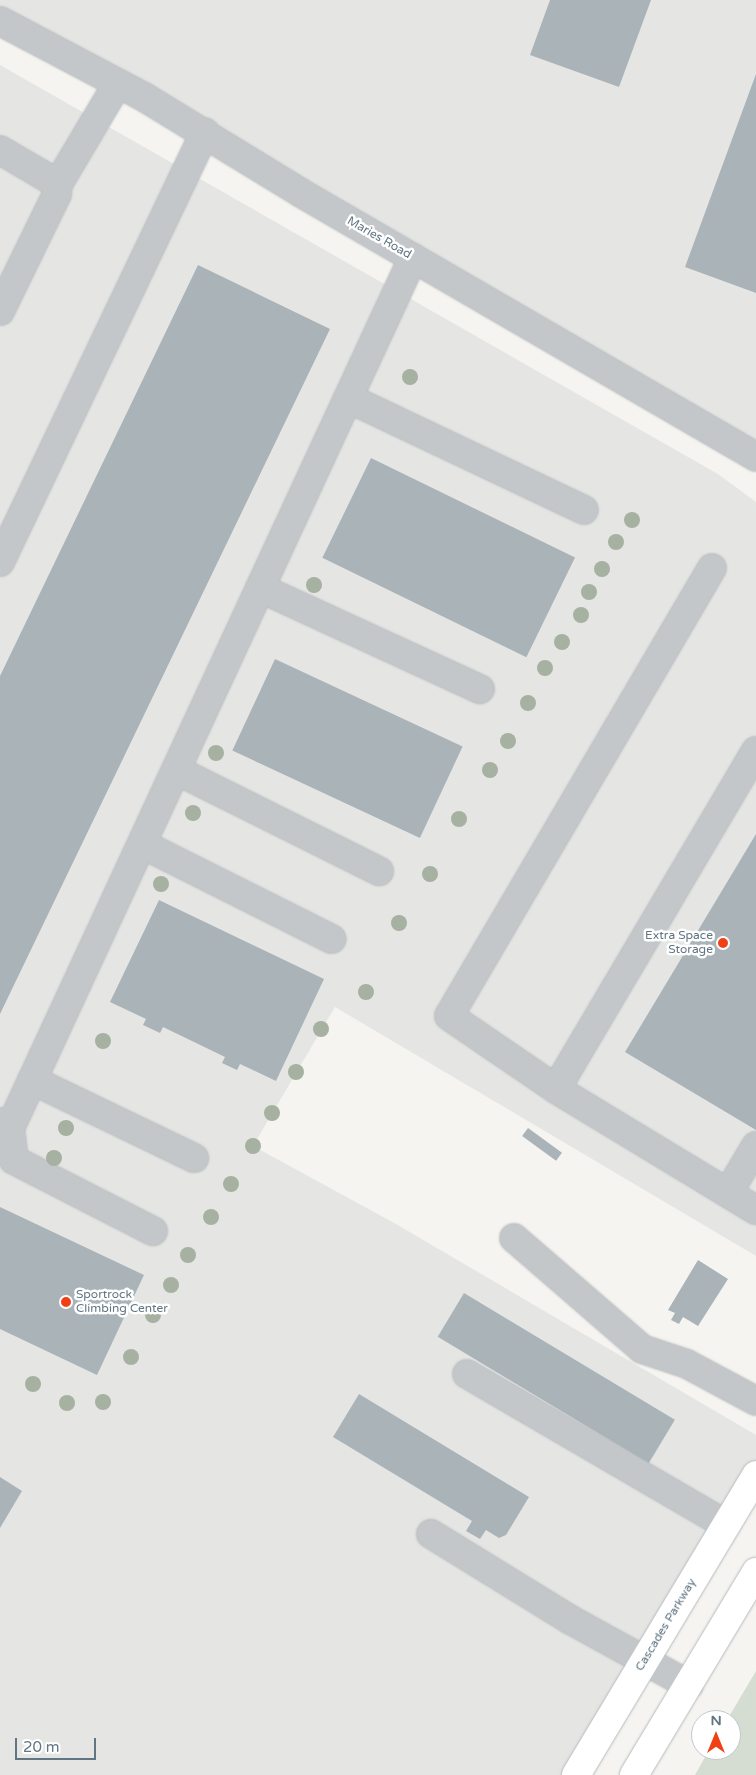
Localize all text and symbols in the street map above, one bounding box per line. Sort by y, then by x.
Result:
street label: Maries Road [344,214,414,262]
place label: Extra Space Storage [645,929,713,957]
marker: Extra Space Storage [717,937,729,949]
place label: Sportrock Climbing Center [76,1288,168,1316]
marker: Sportrock Climbing Center [60,1296,72,1308]
street label: Cascades Parkway [633,1576,699,1674]
north arrow [691,1710,741,1760]
text: N [710,1712,722,1729]
scale bar [18,1728,99,1760]
text: 20 m [23,1738,60,1756]

